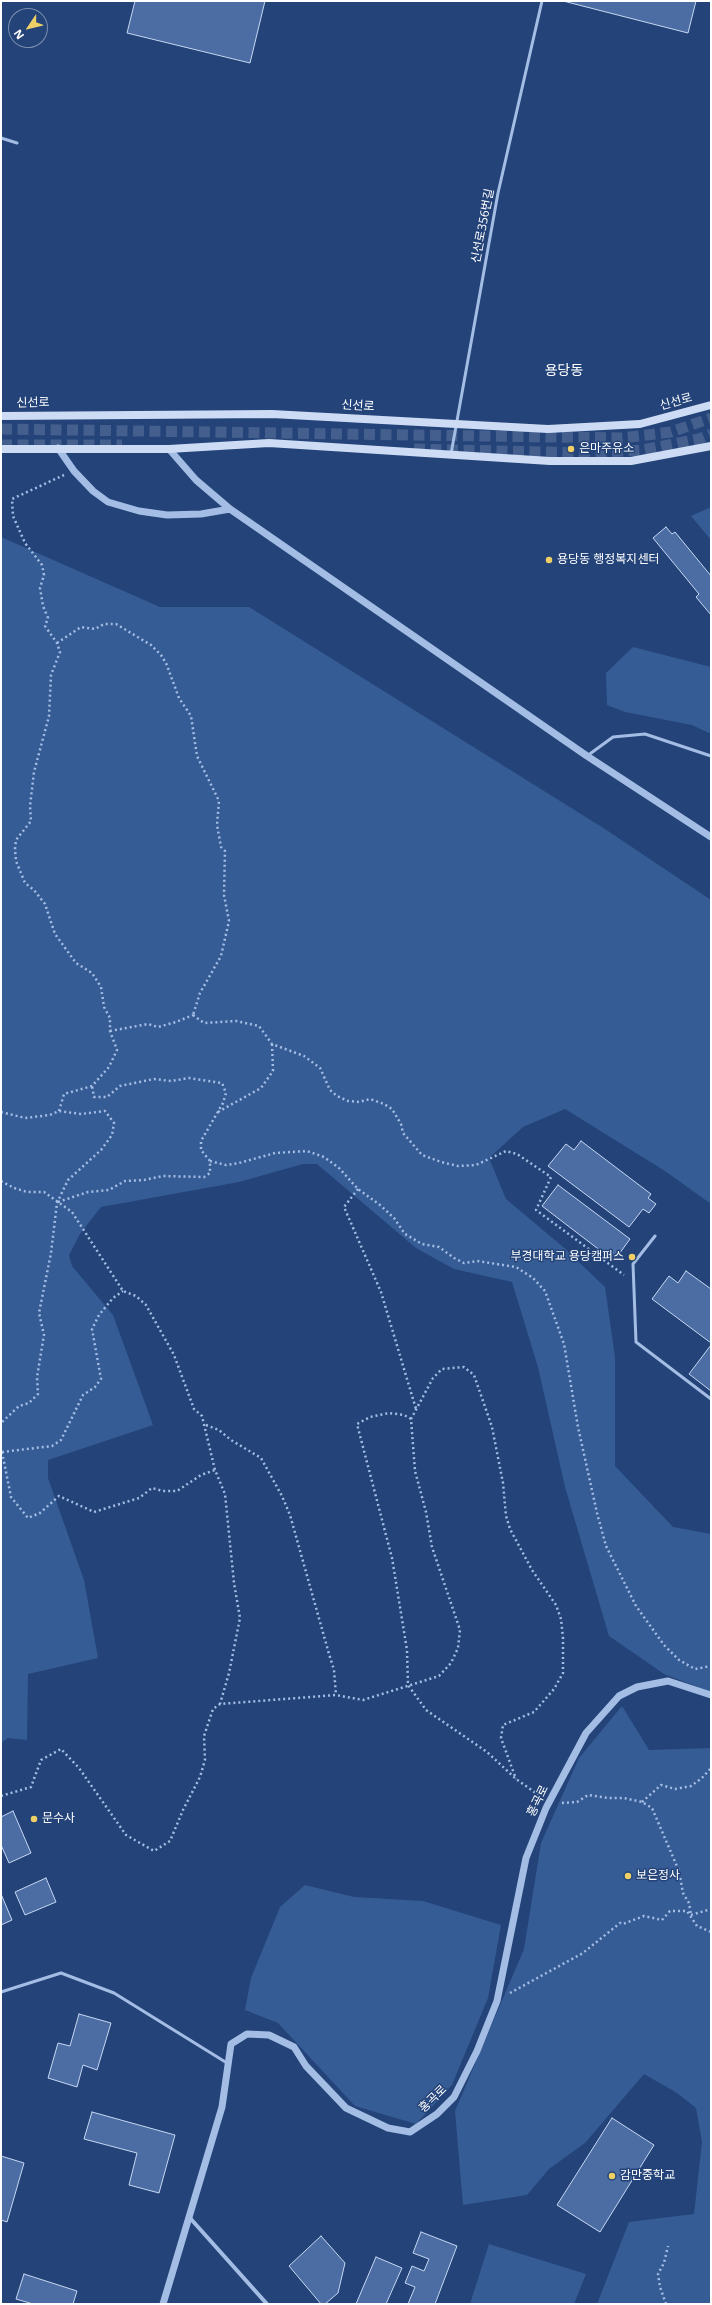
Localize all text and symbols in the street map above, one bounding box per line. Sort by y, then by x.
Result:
north arrow [8,8,48,48]
text: N [10,27,27,43]
street label: 신선로356번길 [469,187,497,265]
district label: 용당동 [545,363,583,379]
street label: 신선로 [658,391,694,413]
street label: 신선로 [16,396,50,410]
street label: 신선로 [341,398,375,414]
place label: 은마주유소 [579,442,634,456]
marker: 은마주유소 [566,444,576,454]
place label: 용당동 행정복지센터 [557,553,659,567]
marker: 용당동 행정복지센터 [544,555,554,565]
place label: 부경대학교 용당캠퍼스 [510,1250,624,1264]
marker: 부경대학교 용당캠퍼스 [627,1252,637,1262]
street label: 홍곡로 [524,1783,552,1819]
place label: 문수사 [42,1812,75,1826]
marker: 문수사 [29,1814,39,1824]
place label: 보은정사 [636,1869,680,1883]
marker: 보은정사 [623,1871,633,1881]
street label: 홍곡로 [416,2082,450,2116]
place label: 감만중학교 [620,2169,675,2183]
marker: 감만중학교 [607,2171,617,2181]

